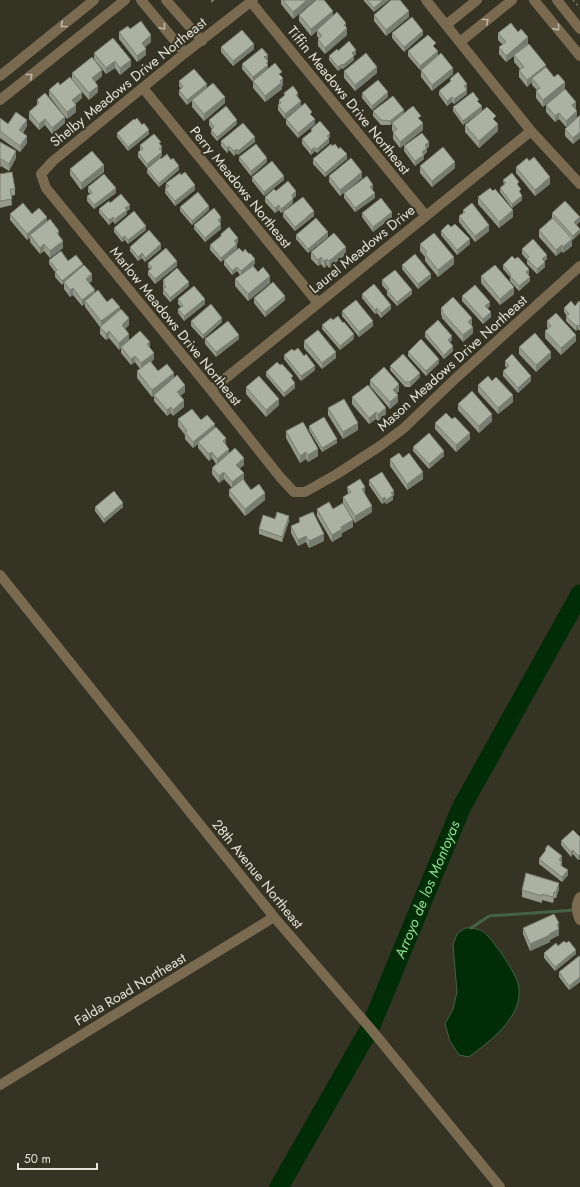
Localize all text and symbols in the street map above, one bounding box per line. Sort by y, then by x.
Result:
street label: Shelby Meadows Drive Northeast [46,12,211,151]
one-way arrow [482,19,489,26]
one-way arrow [61,20,68,27]
one-way arrow [159,22,166,29]
street label: Tiffin Meadows Drive Northeast [283,22,416,179]
one-way arrow [553,23,560,31]
one-way arrow [26,73,33,80]
street label: Perry Meadows Northeast [185,122,297,253]
street label: Laurel Meadows Drive [305,200,419,298]
street label: Marlow Meadows Drive Northeast [105,242,247,410]
street label: Mason Meadows Drive Northeast [373,290,532,436]
street label: 28th Avenue Northeast [208,815,309,933]
water label: Arroyo de los Montoyas [389,817,466,963]
street label: Falda Road Northeast [70,947,190,1030]
scale bar [18,1145,97,1171]
text: 50 m [24,1150,51,1168]

